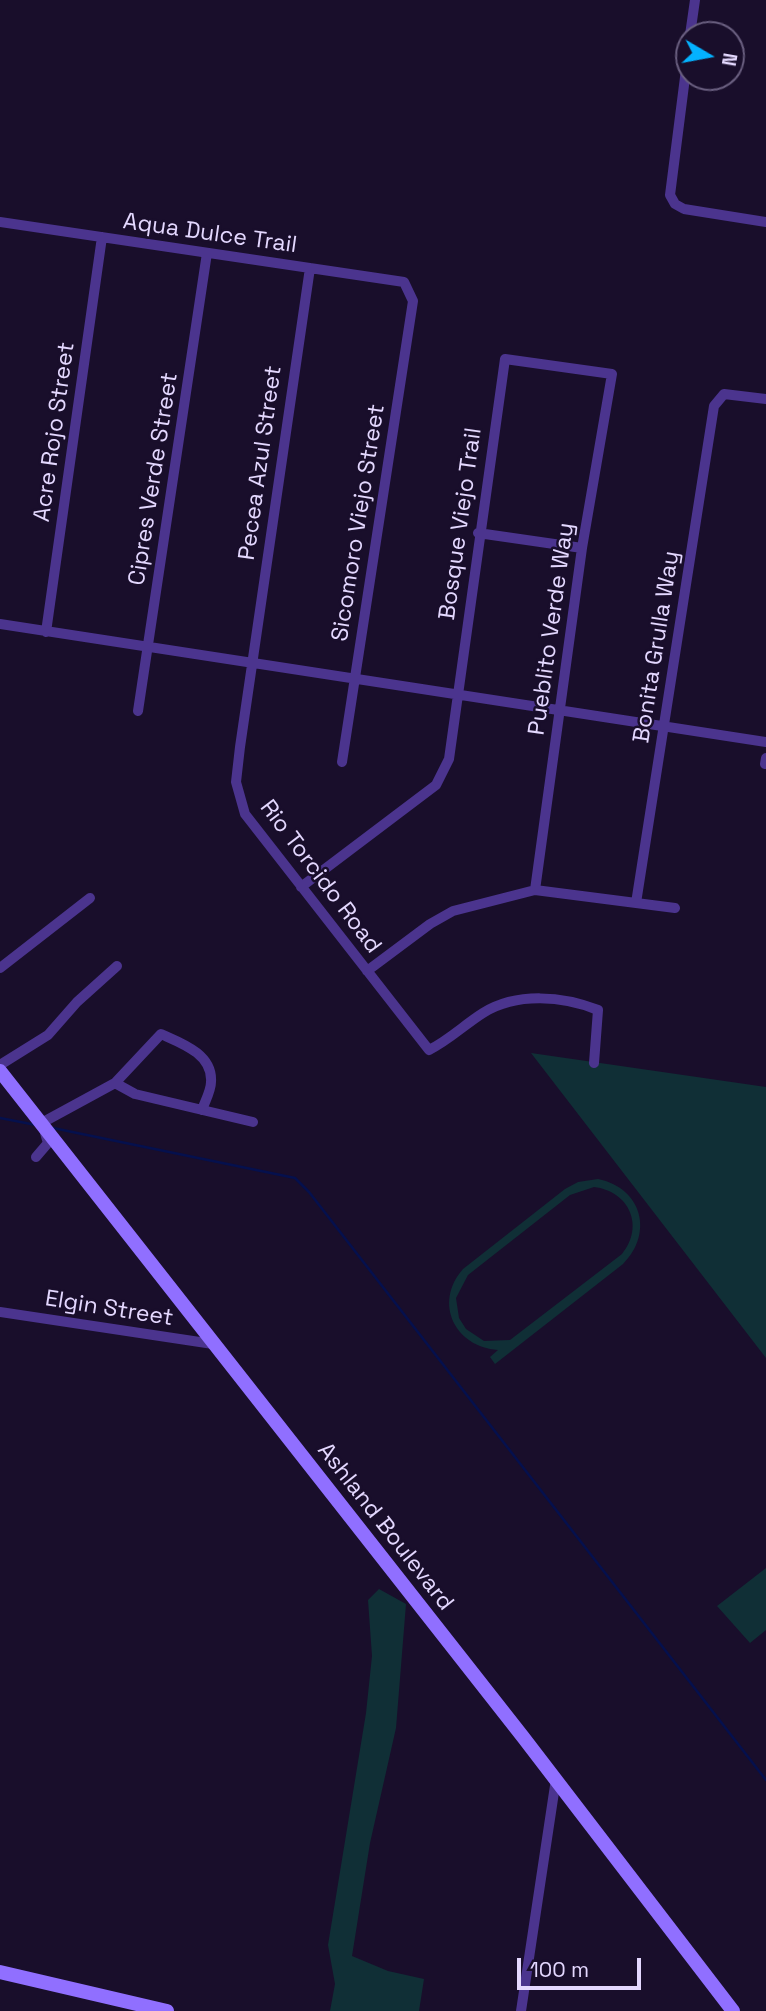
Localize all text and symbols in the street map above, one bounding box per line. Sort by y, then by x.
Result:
north arrow [675,21,745,91]
text: N [716,51,743,68]
street label: Aqua Dulce Trail [121,208,299,260]
street label: Acre Rojo Street [29,341,81,523]
street label: Pecea Azul Street [234,364,288,562]
street label: Cipres Verde Street [124,371,184,587]
street label: Sicomoro Viejo Street [327,402,391,644]
street label: Bosque Viejo Trail [434,426,488,622]
street label: Pueblito Verde Way [523,521,581,737]
street label: Bonita Grulla Way [628,549,686,745]
street label: Rio Torcido Road [253,795,387,959]
street label: Elgin Street [43,1285,175,1333]
street label: Ashland Boulevard [311,1438,459,1616]
scale bar [521,1944,645,1988]
text: 100 m [530,1956,589,1983]

